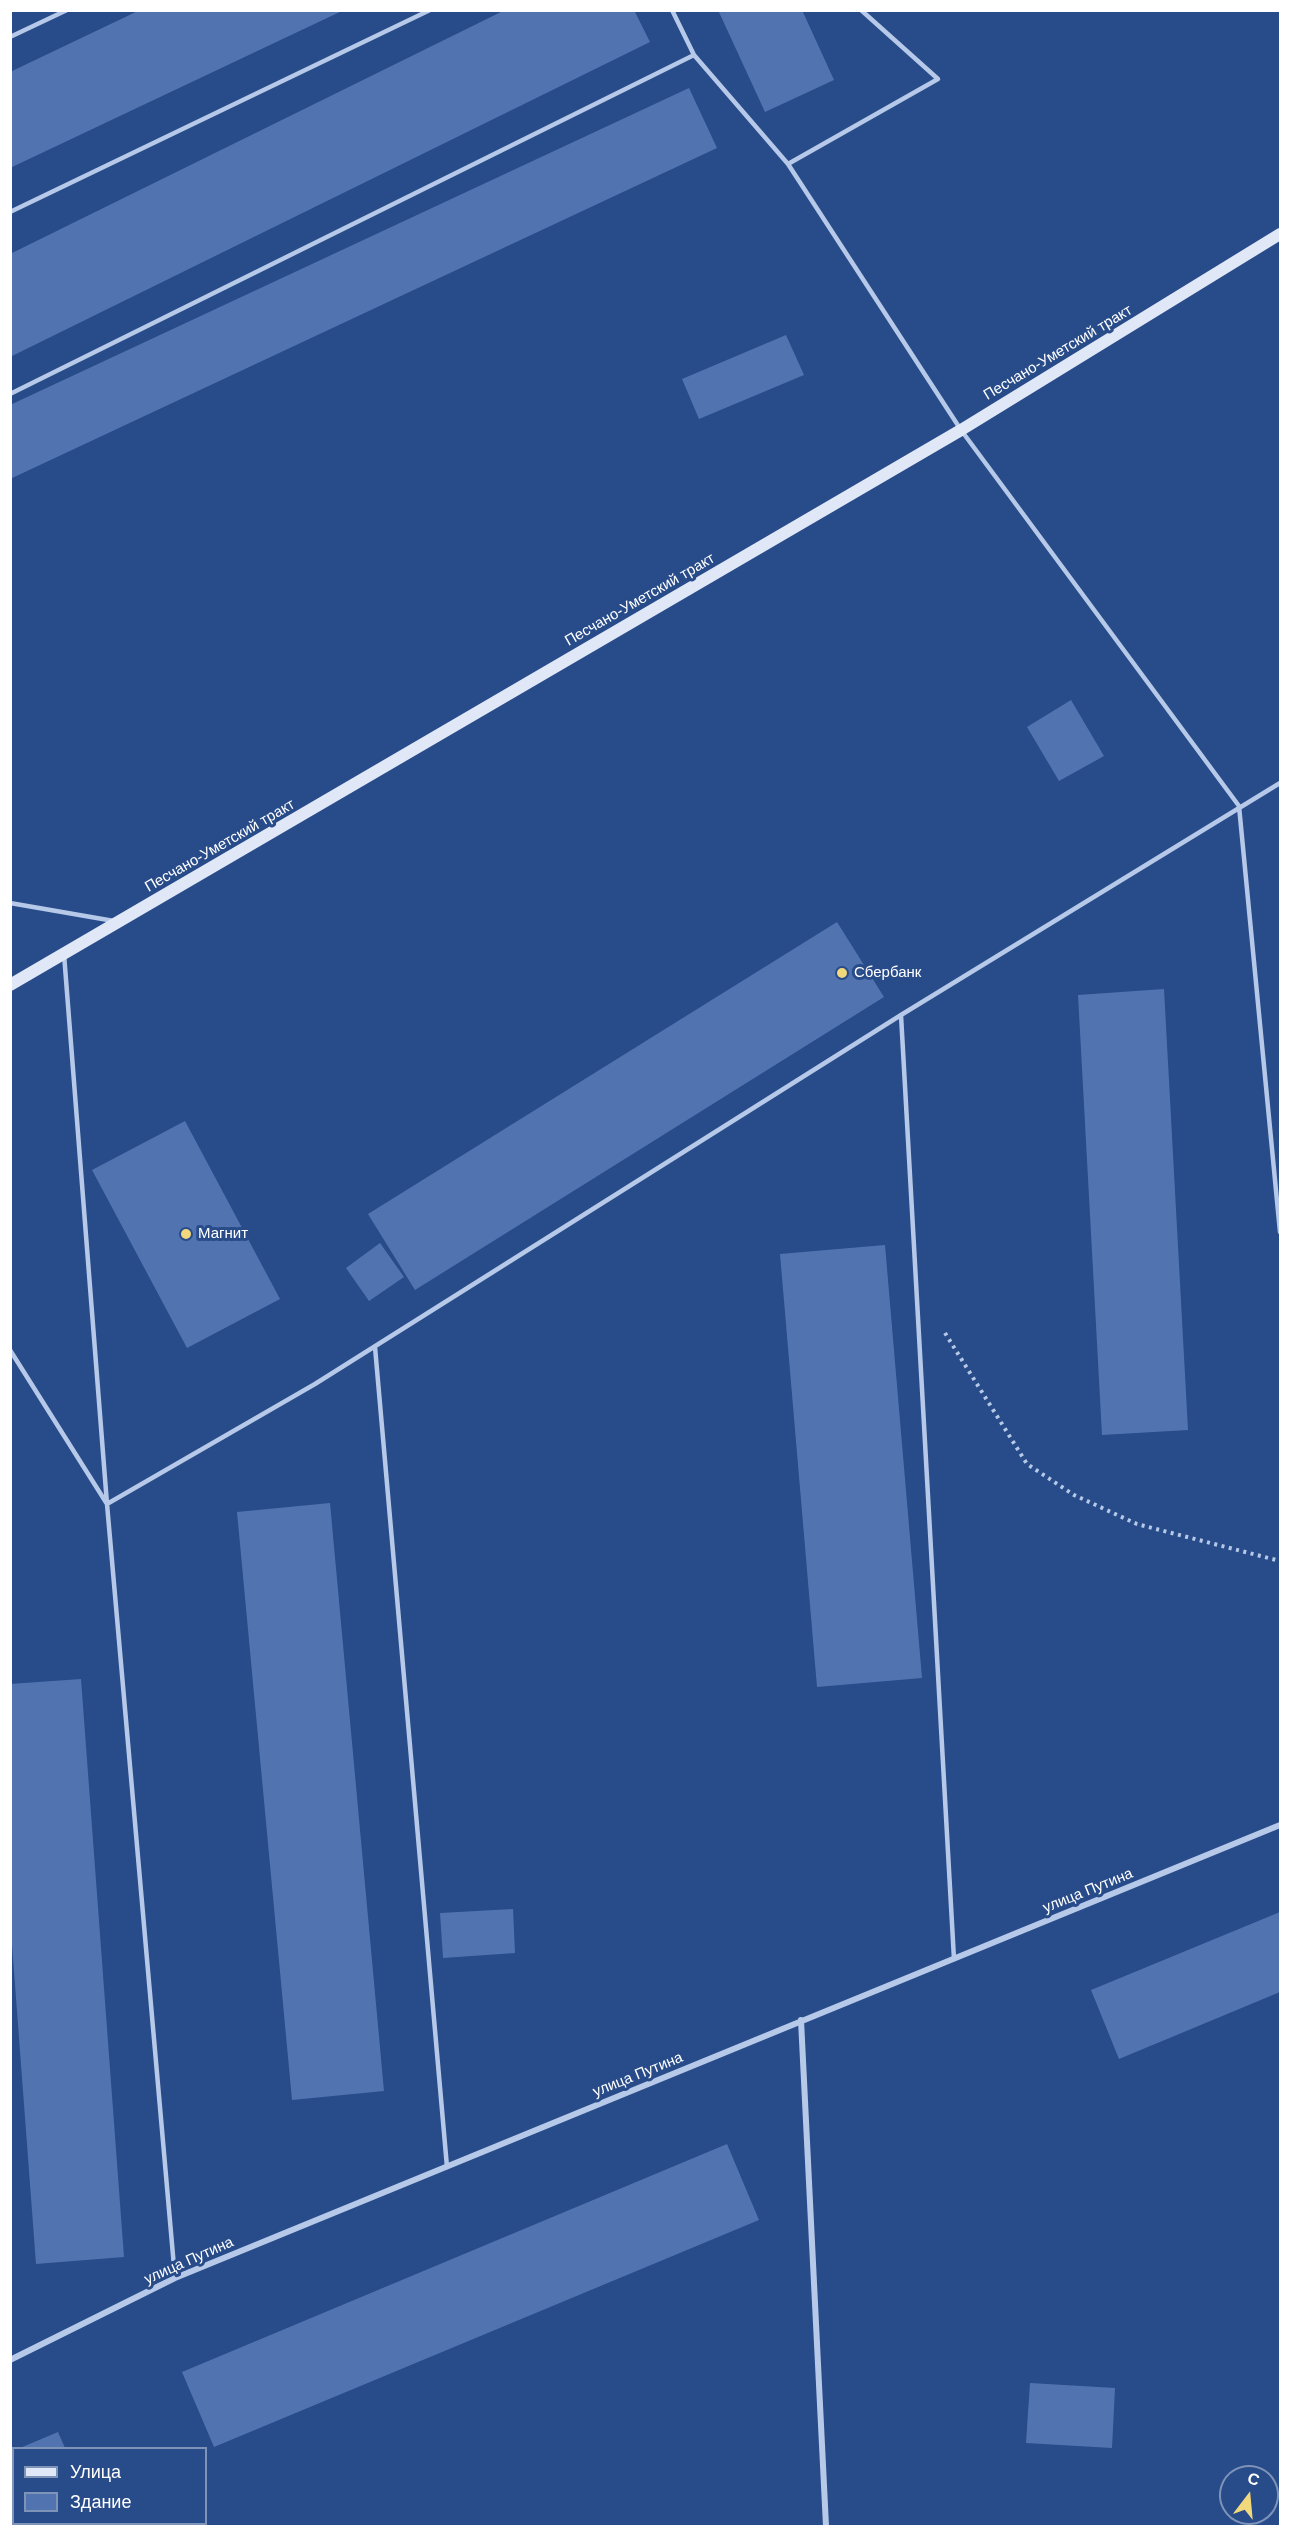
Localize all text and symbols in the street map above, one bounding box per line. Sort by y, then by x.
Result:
street label: Песчано-Уметский тракт [980,301,1136,405]
street label: Песчано-Уметский тракт [562,550,718,650]
street label: Песчано-Уметский тракт [142,796,298,896]
place label: Сбербанк [854,964,921,982]
marker: Сбербанк [835,966,849,980]
place label: Магнит [198,1225,248,1243]
marker: Магнит [179,1227,193,1241]
street label: улица Путина [1040,1865,1136,1917]
street label: улица Путина [590,2049,686,2101]
street label: улица Путина [142,2233,236,2289]
legend [12,2447,207,2525]
text: Улица [70,2462,121,2482]
north arrow [1219,2465,1279,2525]
text: С [1246,2469,1261,2489]
text: Здание [70,2492,131,2512]

